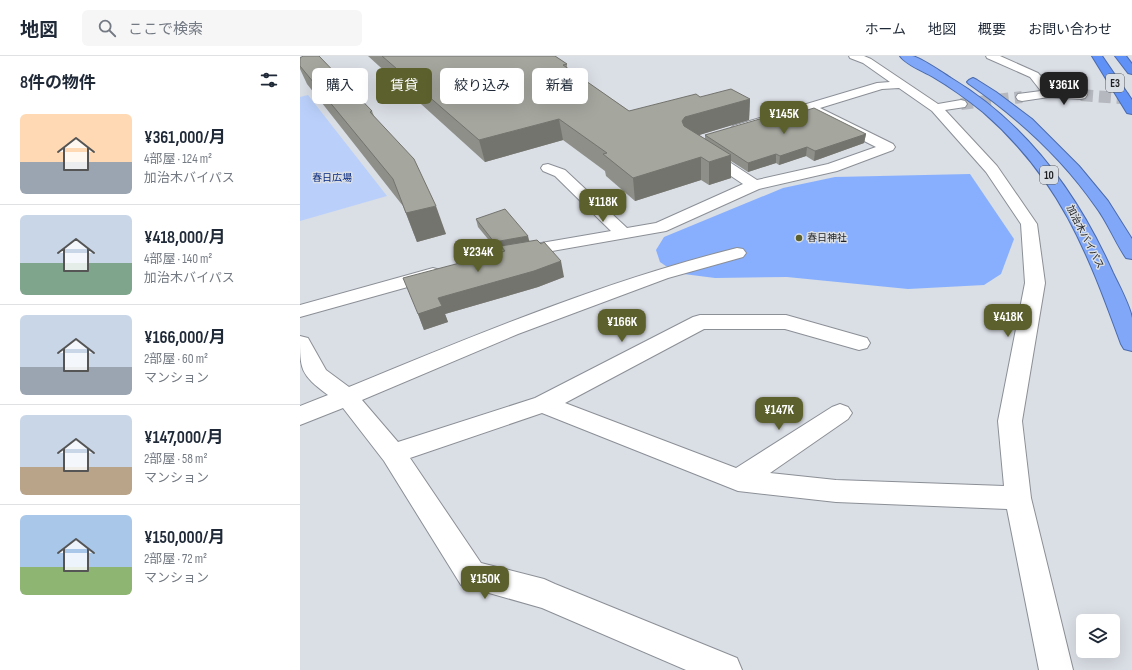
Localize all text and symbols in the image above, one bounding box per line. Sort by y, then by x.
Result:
search box [82,10,362,46]
icon: search [96,17,118,39]
text: 地図 [20,19,58,42]
text: ここで検索 [128,20,203,39]
text: ホーム [864,21,906,38]
text: 地図 [928,21,956,38]
text: 概要 [978,21,1006,38]
text: お問い合わせ [1028,21,1112,38]
chip: 購入 [312,68,368,104]
chip: 賃貸 [376,68,432,104]
chip: 絞り込み [440,68,524,104]
chip: 新着 [532,68,588,104]
icon: filters [258,69,280,91]
pin: ¥361K [1036,72,1092,106]
text: 8件の物件 [20,73,96,93]
road number: E3 [1106,74,1124,92]
text: ¥361K [1049,77,1079,93]
pin: ¥145K [756,101,812,135]
text: ¥145K [769,106,799,122]
text: ¥361,000/月 [144,128,226,148]
icon: home [52,130,100,178]
text: 4部屋 · 124 m² [144,151,212,167]
road number: 10 [1040,166,1058,184]
text: 加治木バイパス [144,170,235,186]
park label: 春日広場 [312,172,352,184]
pin: ¥118K [575,189,631,223]
text: ¥118K [588,194,618,210]
street label: 加治木バイパス [1064,203,1106,271]
text: ¥418,000/月 [144,228,226,248]
icon: home [52,231,100,279]
place label: 春日神社 [807,232,847,244]
marker: 春日神社 [794,233,804,243]
pin: ¥234K [450,239,506,273]
text: ¥234K [463,244,493,260]
text: 4部屋 · 140 m² [144,251,212,267]
text: 加治木バイパス [144,270,235,286]
pin: ¥418K [980,304,1036,338]
pin: ¥166K [594,309,650,343]
text: ¥418K [993,309,1023,325]
text: ¥166K [607,314,637,330]
text: ¥166,000/月 [144,328,226,348]
icon: home [52,331,100,379]
text: 2部屋 · 60 m² [144,351,208,367]
text: マンション [144,370,209,386]
pin: ¥147K [751,397,807,431]
text: ¥147K [764,402,794,418]
text: ¥147,000/月 [144,428,224,448]
icon: home [52,431,100,479]
text: 2部屋 · 58 m² [144,451,207,467]
text: マンション [144,470,209,486]
text: ¥150,000/月 [144,528,225,548]
icon: home [52,531,100,579]
text: 2部屋 · 72 m² [144,551,207,567]
pin: ¥150K [457,566,513,600]
text: マンション [144,570,209,586]
text: ¥150K [470,571,500,587]
map controls [1076,614,1120,658]
button: layers [1076,614,1120,658]

